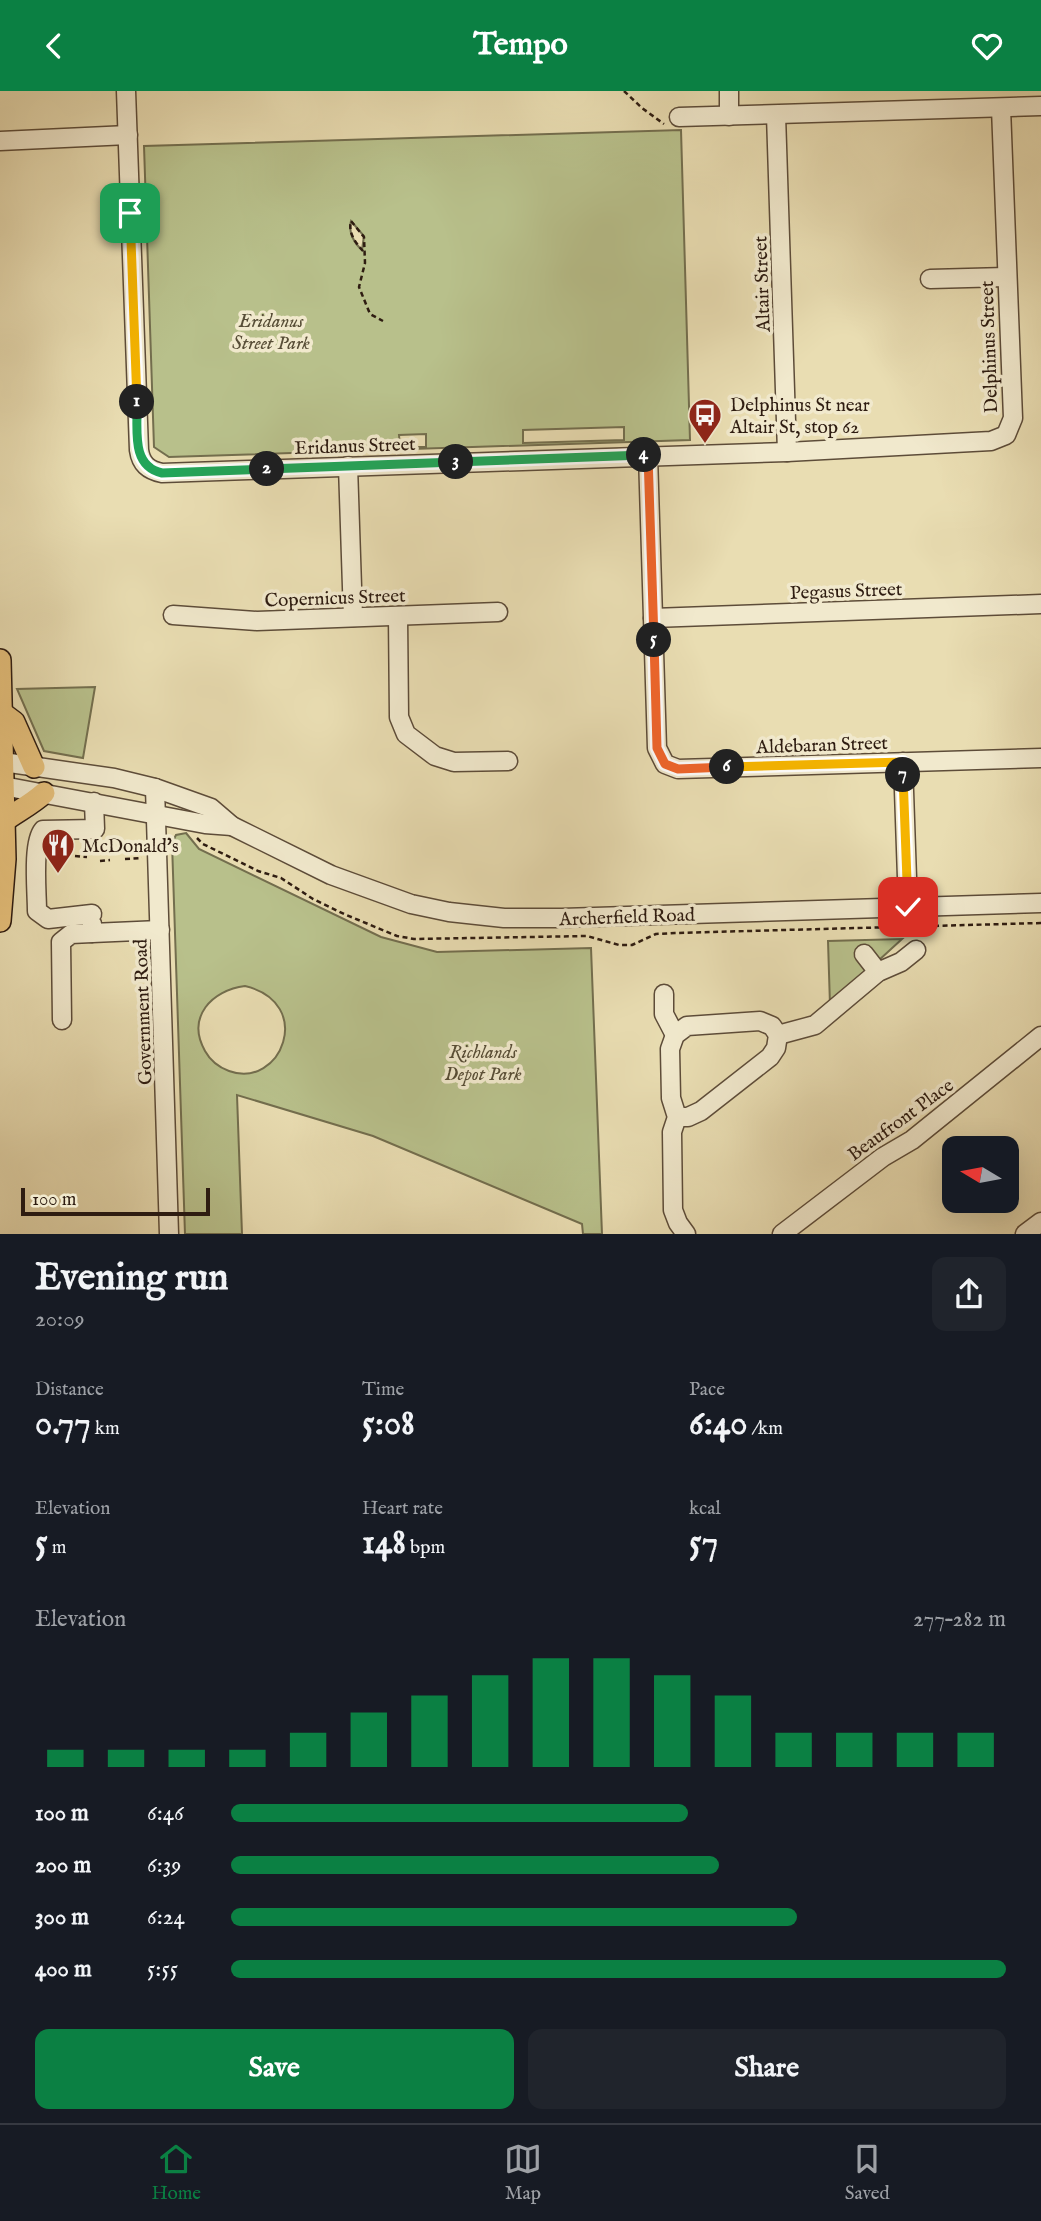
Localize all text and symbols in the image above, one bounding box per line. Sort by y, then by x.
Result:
text: Tempo [473,25,568,66]
icon: back [35,27,73,65]
icon: heart [968,27,1006,65]
pin [100,183,160,243]
icon: arrive [111,194,149,232]
street label: Altair Street [749,235,777,333]
street label: Delphinus Street [976,280,1004,414]
park label: Eridanus Street Park [232,310,310,356]
pin: 1 [120,385,154,419]
text: 1 [133,389,140,413]
place label: Delphinus St near Altair St, stop 62 [729,394,870,440]
bus stop icon: Delphinus St near Altair St, stop 62 [686,396,724,445]
street label: Eridanus Street [294,433,417,461]
pin: 4 [626,437,662,473]
text: 4 [639,442,648,466]
pin: 3 [438,445,474,479]
text: 3 [452,449,459,473]
pin: 2 [250,451,284,487]
text: 2 [262,456,271,480]
street label: Pegasus Street [789,578,903,606]
street label: Copernicus Street [264,585,406,613]
pin: 5 [636,623,672,657]
text: 5 [650,627,657,651]
street label: Aldebaran Street [755,732,889,760]
pin: 6 [710,749,744,785]
text: 6 [722,754,731,778]
pin: 7 [886,757,920,793]
text: 7 [898,762,907,786]
restaurant icon: McDonald's [39,826,77,875]
place label: McDonald's [82,835,179,859]
pin [878,877,938,937]
icon: check [889,888,927,926]
street label: Archerfield Road [558,904,696,932]
street label: Government Road [129,938,159,1085]
park label: Richlands Depot Park [444,1041,522,1087]
street label: Beaufront Place [843,1074,959,1167]
north arrow [942,1136,1018,1213]
map controls [942,1136,1019,1213]
scale bar [21,1185,210,1217]
text: 100 m [32,1188,76,1212]
text: Evening run [35,1255,229,1303]
button: share [932,1257,1006,1331]
text: 20:09 [35,1305,85,1334]
text: Distance [35,1378,104,1402]
text: Time [362,1378,404,1402]
text: Pace [689,1378,725,1402]
text: 0.77 [35,1402,91,1447]
text: 5:08 [362,1402,415,1447]
text: 6:40 [689,1402,747,1447]
text: km [91,1417,120,1441]
text: /km [747,1417,783,1441]
text: Elevation [35,1497,110,1521]
text: Heart rate [362,1497,443,1521]
text: kcal [689,1497,721,1521]
text: 5 [35,1521,48,1566]
text: 148 [362,1521,406,1566]
text: 57 [689,1521,718,1566]
text: m [48,1536,67,1560]
text: bpm [406,1536,445,1560]
text: Elevation [35,1605,126,1634]
text: 277–282 m [913,1605,1006,1634]
text: 100 m [35,1799,89,1828]
text: 6:46 [147,1799,184,1828]
text: 200 m [35,1851,91,1880]
text: 6:39 [147,1851,181,1880]
text: 300 m [35,1903,89,1932]
text: 6:24 [147,1903,185,1932]
text: 400 m [35,1955,92,1984]
text: 5:55 [147,1955,178,1984]
button: Save [35,2029,514,2109]
button: Share [528,2029,1006,2109]
tab: Home [151,2140,201,2206]
tab: Map [504,2140,542,2206]
tab: Saved [845,2140,890,2206]

